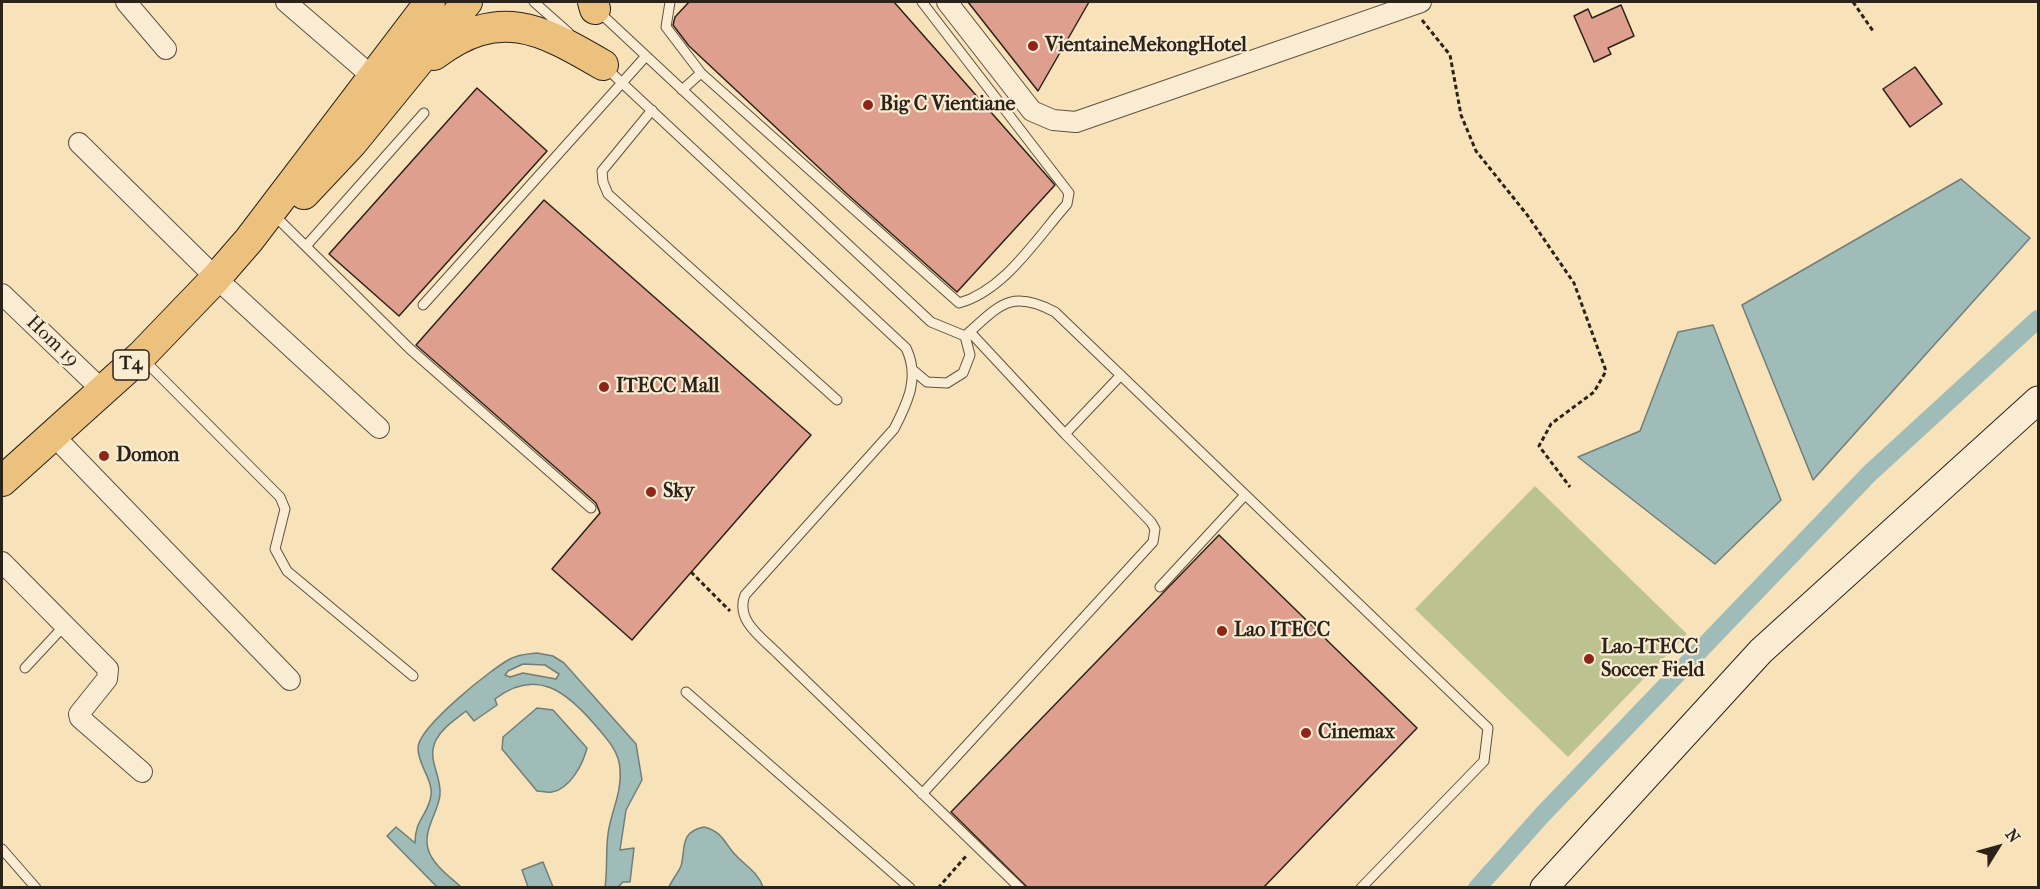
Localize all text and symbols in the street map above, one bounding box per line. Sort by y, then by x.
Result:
place label: VientaineMekongHotel [1045,34,1247,58]
marker: VientaineMekongHotel [1026,39,1040,53]
place label: Big C Vientiane [880,93,1015,117]
marker: Big C Vientiane [861,98,875,112]
street label: Hom 19 [21,311,83,373]
road number: T4 [113,350,149,380]
place label: ITECC Mall [616,375,719,399]
marker: ITECC Mall [597,380,611,394]
place label: Domon [116,444,179,468]
marker: Domon [97,449,111,463]
place label: Sky [663,480,694,504]
marker: Sky [644,485,658,499]
place label: Lao ITECC [1234,619,1330,643]
marker: Lao ITECC [1215,624,1229,638]
place label: Lao-ITECC Soccer Field [1601,636,1704,683]
marker: Lao-ITECC Soccer Field [1582,652,1596,666]
place label: Cinemax [1318,721,1395,745]
marker: Cinemax [1299,726,1313,740]
north arrow [1968,817,2028,877]
text: N [2002,825,2024,846]

